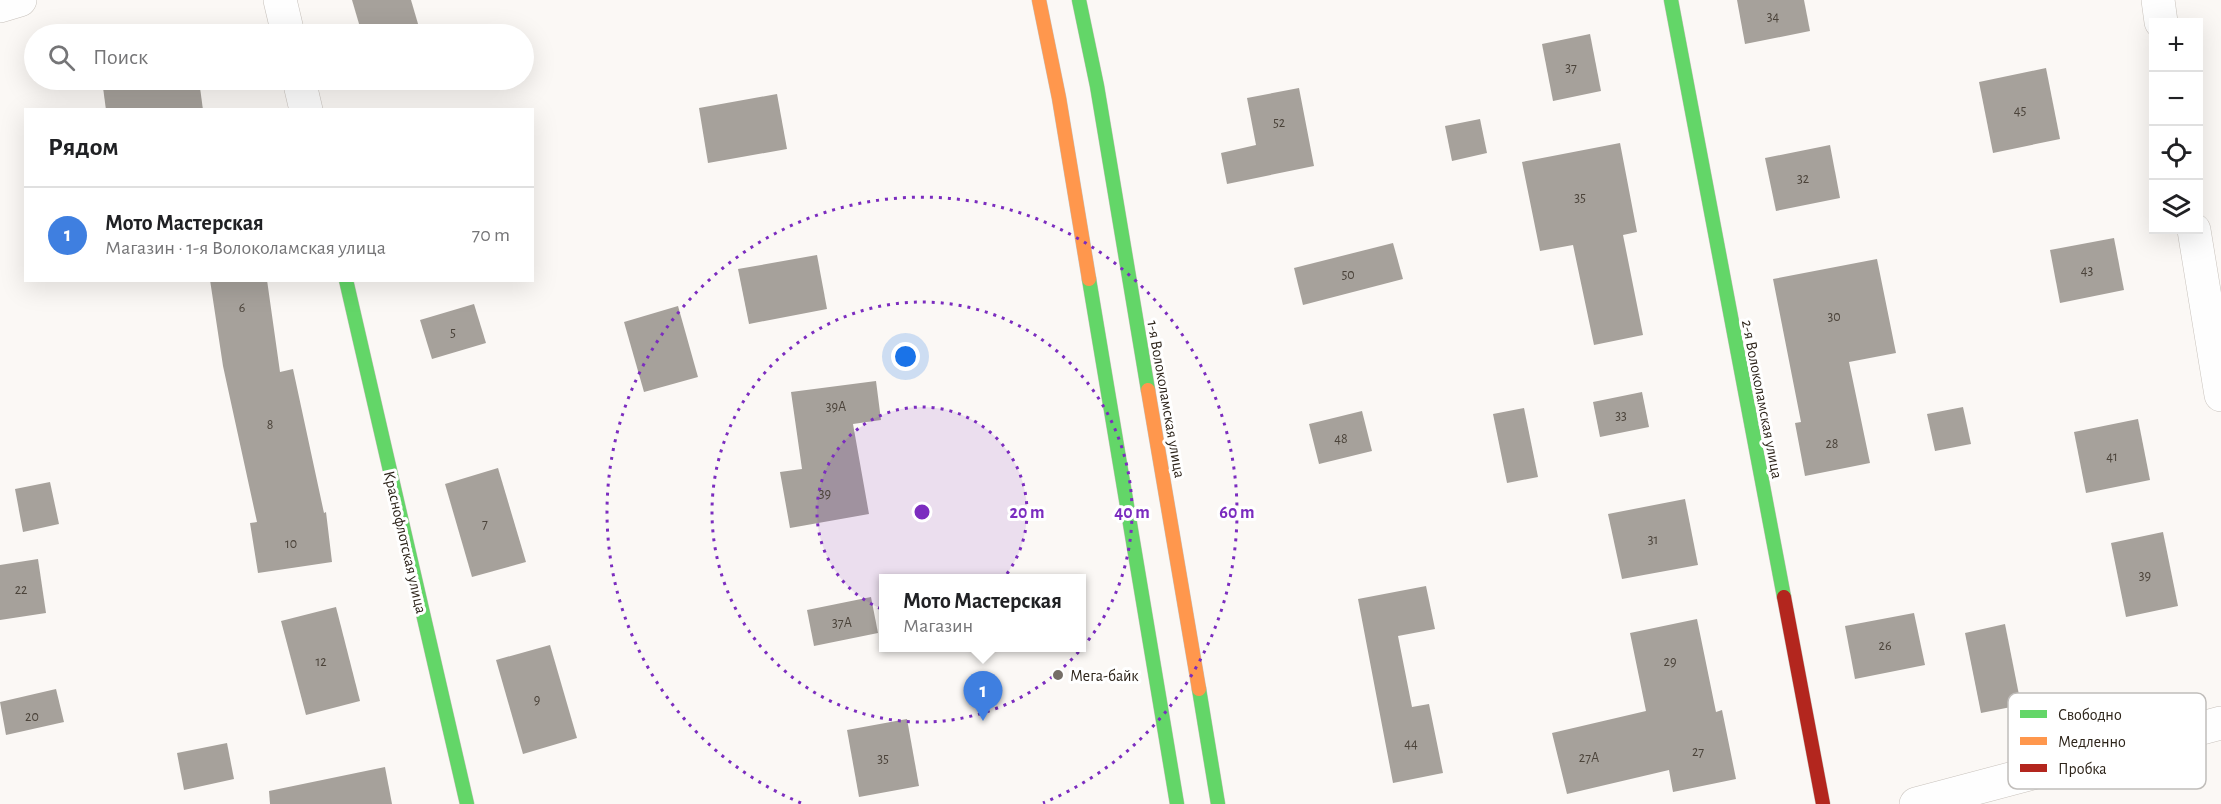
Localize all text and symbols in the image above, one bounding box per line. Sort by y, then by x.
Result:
house number: 34 [1767,10,1780,24]
map controls [2149,18,2203,234]
button: + [2149,18,2203,72]
search box [24,24,534,90]
icon: search [45,41,78,74]
text: Поиск [93,46,148,68]
house number: 37 [1565,61,1577,75]
button: − [2149,72,2203,126]
house number: 45 [2014,104,2026,118]
house number: 52 [1273,116,1285,130]
button: locate [2149,126,2203,180]
text: Рядом [48,134,119,160]
house number: 32 [1797,172,1809,186]
button: layers [2149,180,2203,234]
house number: 35 [1574,191,1586,205]
text: Мото Мастерская [105,212,264,234]
text: 1 [64,225,71,245]
text: 70 m [472,225,510,245]
text: Магазин · 1-я Волоколамская улица [105,238,386,258]
house number: 43 [2081,264,2093,278]
house number: 50 [1341,268,1355,282]
house number: 6 [239,301,245,315]
house number: 30 [1827,310,1841,324]
street label: 2-я Волоколамская улица [1738,318,1785,480]
street label: 1-я Волоколамская улица [1143,319,1188,479]
house number: 5 [450,326,456,340]
your location [891,342,920,371]
house number: 39А [826,400,846,414]
house number: 33 [1615,409,1627,423]
house number: 8 [267,418,273,432]
house number: 48 [1334,432,1348,446]
house number: 28 [1825,437,1839,451]
house number: 41 [2106,450,2118,464]
street label: Краснофлотская улица [380,469,429,615]
house number: 39 [819,487,831,501]
centre of rings [912,502,932,522]
text: 20 m [1009,504,1045,522]
text: 40 m [1114,504,1150,522]
text: 60 m [1219,504,1255,522]
house number: 7 [482,517,488,531]
house number: 31 [1648,533,1658,547]
house number: 10 [285,537,297,551]
house number: 39 [2139,569,2151,583]
popup [879,574,1086,652]
house number: 22 [15,583,27,597]
text: Мото Мастерская [903,590,1062,612]
house number: 37А [832,616,852,630]
text: Магазин [903,616,973,636]
house number: 26 [1879,639,1891,653]
house number: 12 [315,655,327,669]
house number: 29 [1664,655,1676,669]
marker: Мега-байк [1051,668,1065,682]
place label: Мега-байк [1070,668,1139,684]
pin: 1 [964,672,1002,721]
house number: 9 [534,693,540,707]
legend [2008,693,2206,789]
text: Свободно [2058,707,2122,723]
house number: 20 [25,710,39,724]
text: Медленно [2058,734,2126,750]
house number: 44 [1404,737,1418,751]
house number: 27 [1692,745,1704,759]
house number: 27А [1579,751,1599,765]
house number: 35 [877,752,889,766]
text: Пробка [2058,761,2107,777]

